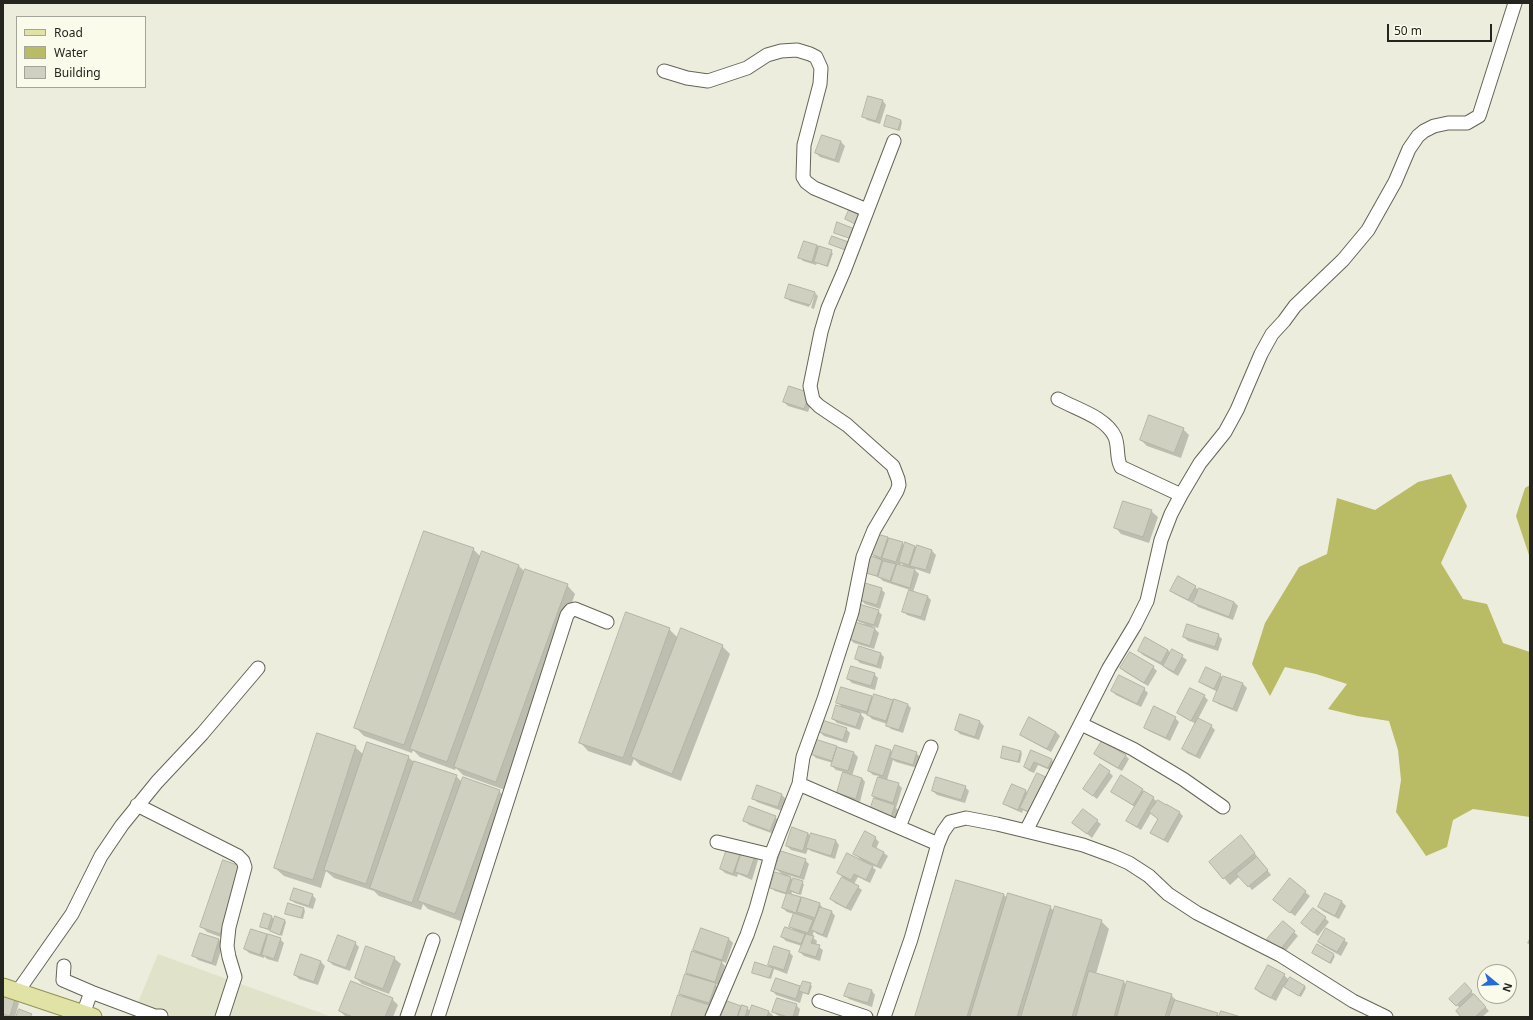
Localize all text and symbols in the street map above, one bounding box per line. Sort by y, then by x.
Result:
legend [16,16,146,88]
scale bar [1389,16,1494,42]
text: 50 m [1394,22,1422,39]
text: Road [54,24,83,41]
text: Water [54,44,88,61]
text: Building [54,64,101,81]
north arrow [1477,964,1517,1004]
text: N [1499,981,1516,994]

